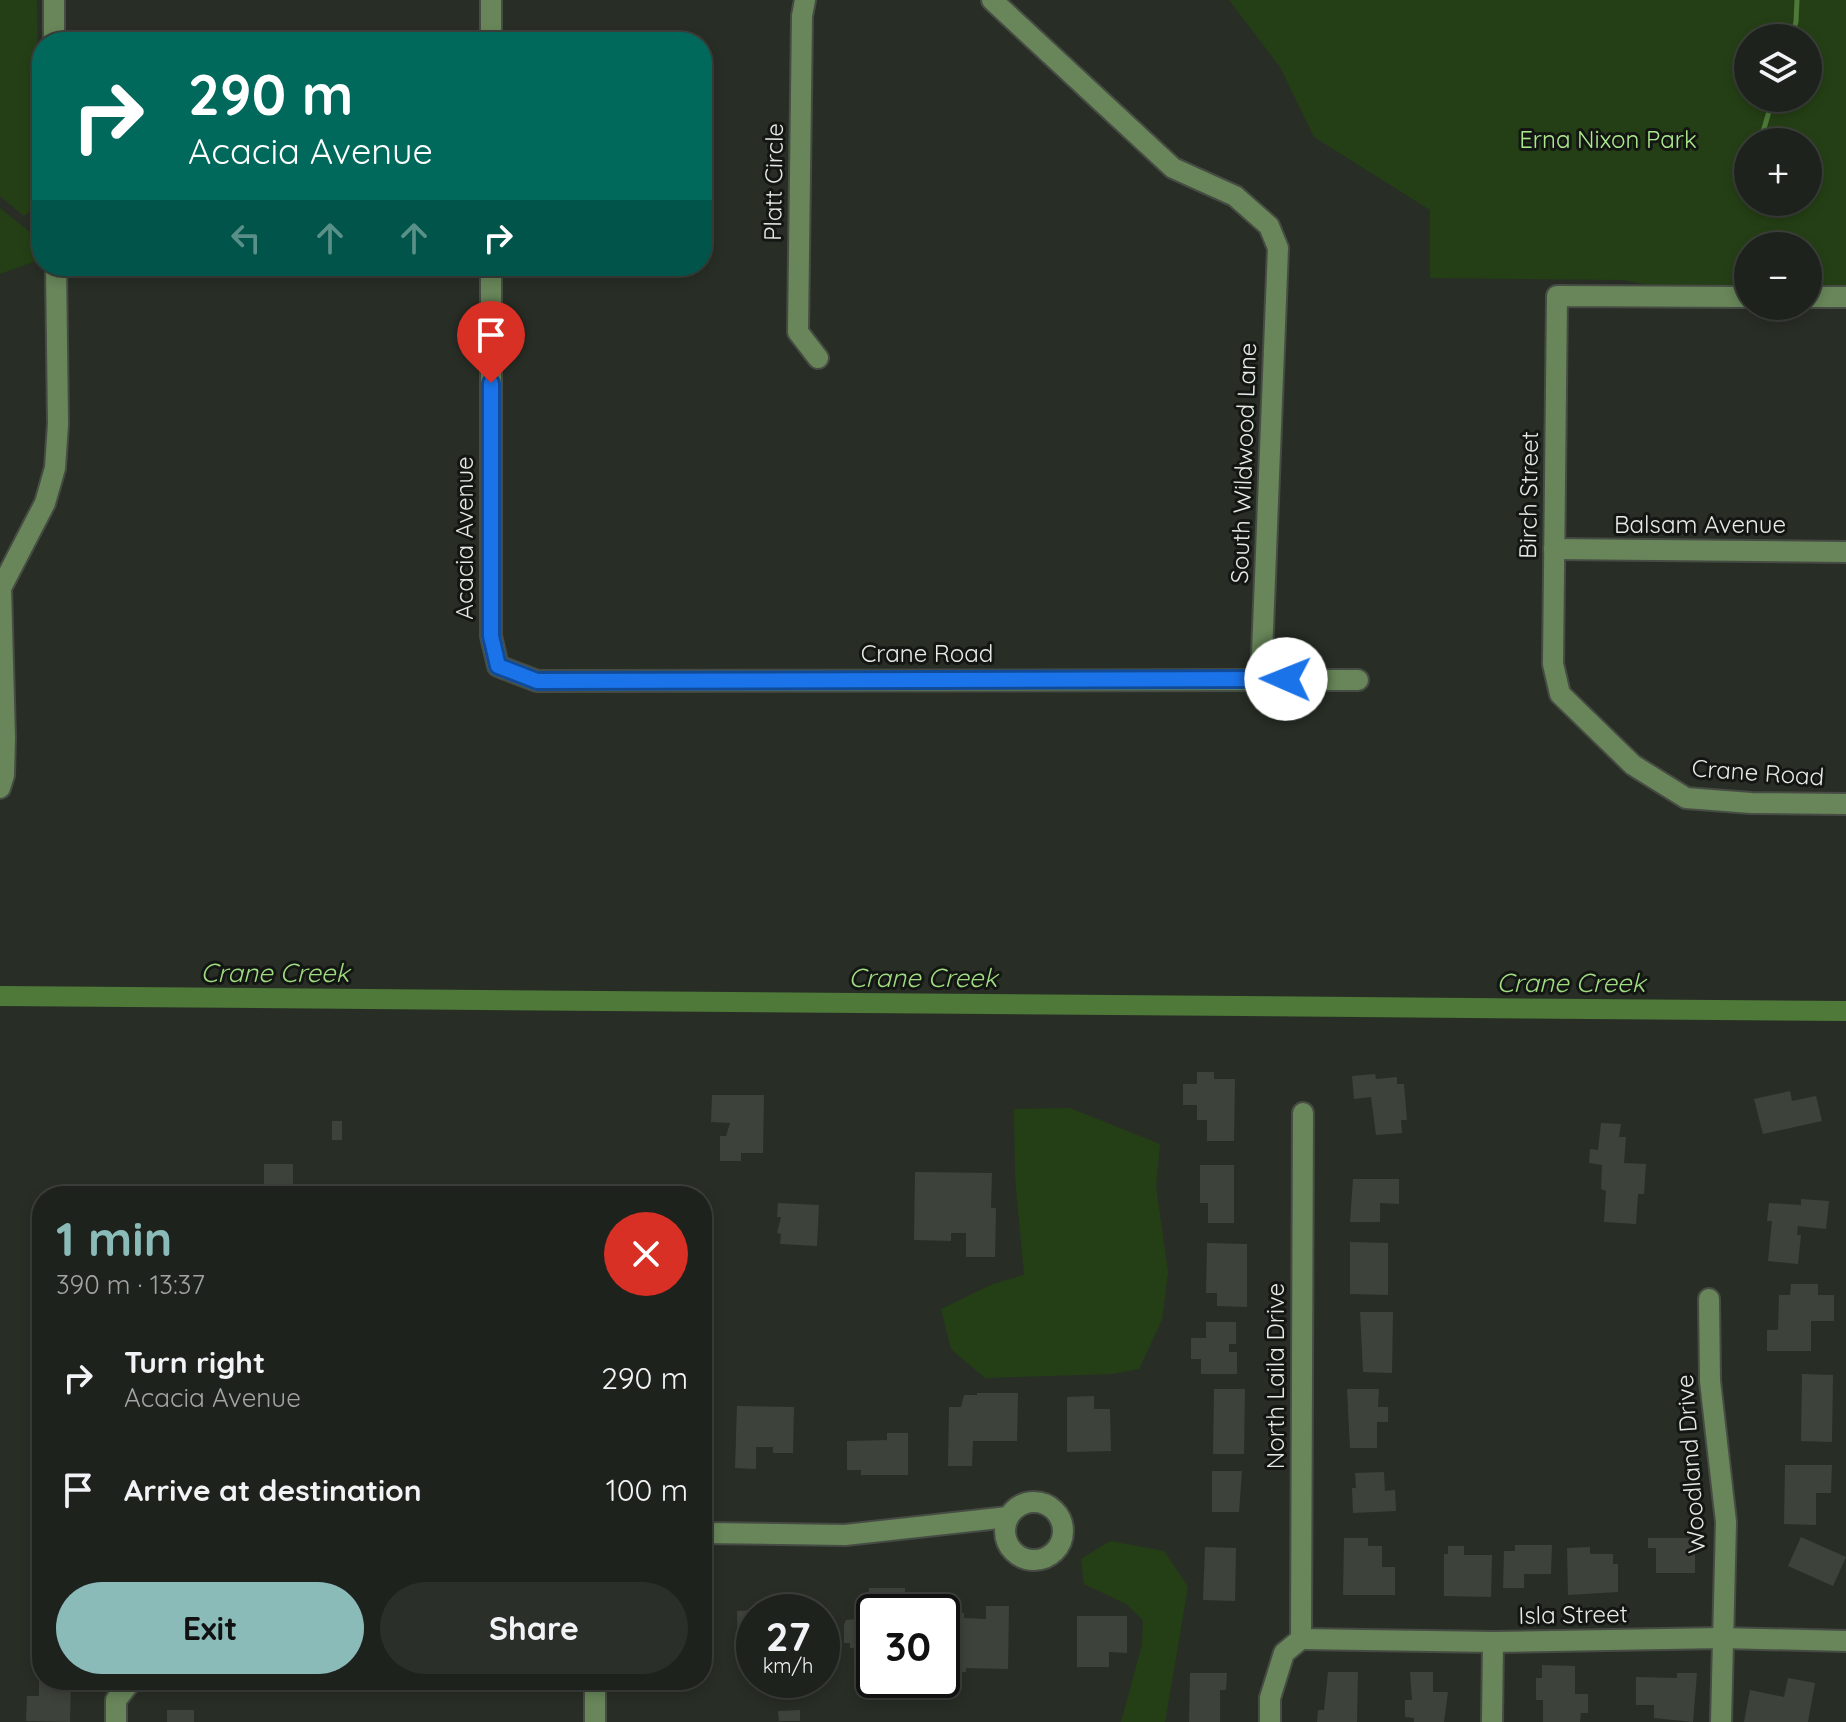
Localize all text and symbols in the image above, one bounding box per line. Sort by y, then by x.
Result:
map controls [1734,24,1822,320]
button: layers [1734,24,1822,112]
text: 290 m [188,59,353,129]
icon: right [56,64,160,168]
street label: Platt Circle [757,123,789,241]
park label: Erna Nixon Park [1519,124,1697,154]
text: Acacia Avenue [188,128,433,173]
button: + [1734,128,1822,216]
icon: left [224,216,268,260]
icon: ahead [308,216,352,260]
icon: ahead [392,216,436,260]
icon: right [476,216,520,260]
button: − [1734,232,1822,320]
pin [457,301,525,383]
icon: arrive [469,313,513,357]
street label: South Wildwood Lane [1224,342,1262,584]
street label: Birch Street [1512,431,1544,559]
street label: Acacia Avenue [449,456,479,620]
street label: Balsam Avenue [1614,509,1786,539]
position arrow [1244,637,1328,721]
street label: Crane Road [861,638,993,668]
street label: Crane Road [1691,752,1825,792]
water label: Crane Creek [201,956,352,989]
water label: Crane Creek [849,961,1000,994]
water label: Crane Creek [1497,966,1648,999]
text: 1 min [56,1208,172,1268]
button: close [604,1212,688,1296]
text: 390 m · 13:37 [56,1268,205,1301]
street label: North Laila Drive [1260,1283,1290,1469]
text: Turn right [124,1343,265,1381]
icon: right [56,1356,100,1400]
text: 290 m [601,1359,688,1397]
street label: Woodland Drive [1669,1374,1711,1554]
text: Acacia Avenue [124,1381,301,1414]
icon: arrive [56,1468,100,1512]
text: Arrive at destination [124,1471,422,1509]
text: 100 m [606,1471,688,1509]
button: Exit [56,1582,364,1674]
button: Share [380,1582,688,1674]
speed limit sign: 30 [856,1594,960,1698]
street label: Isla Street [1518,1598,1628,1630]
text: 27 [766,1611,810,1661]
text: km/h [763,1653,813,1678]

